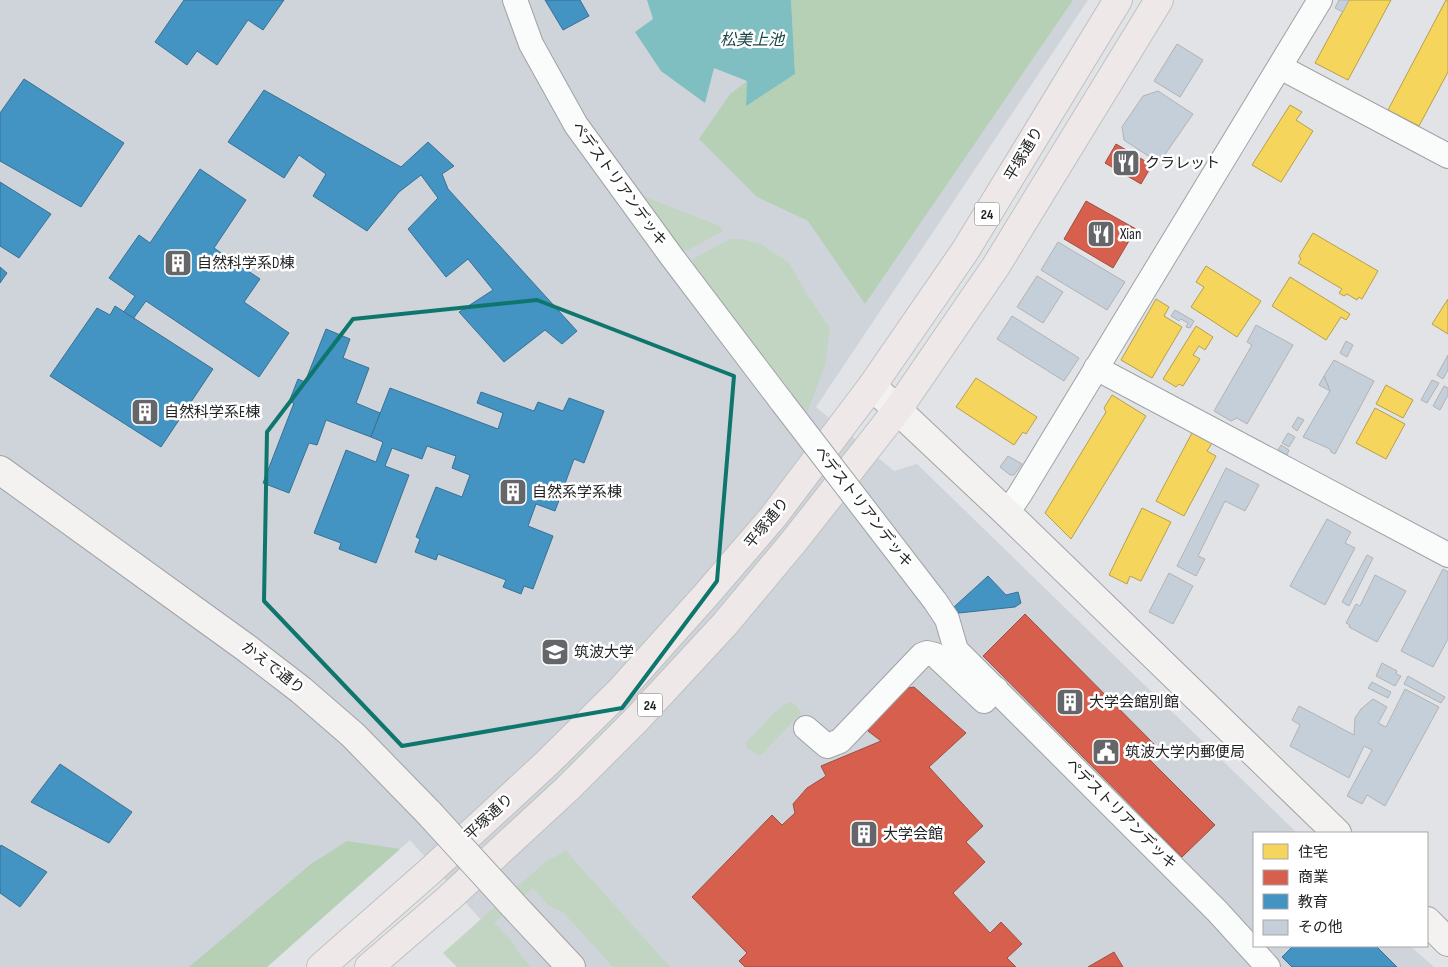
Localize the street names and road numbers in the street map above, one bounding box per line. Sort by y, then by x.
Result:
street label: ペデストリアンデッキ [567,118,671,250]
street label: 平塚通り [1000,123,1048,185]
road number: 24 [974,202,1000,225]
street label: ペデストリアンデッキ [810,442,916,572]
street label: 平塚通り [741,494,793,552]
street label: かえで通り [238,638,308,698]
road number: 24 [638,694,662,716]
street label: ペデストリアンデッキ [1061,754,1181,874]
street label: 平塚通り [461,790,517,844]

